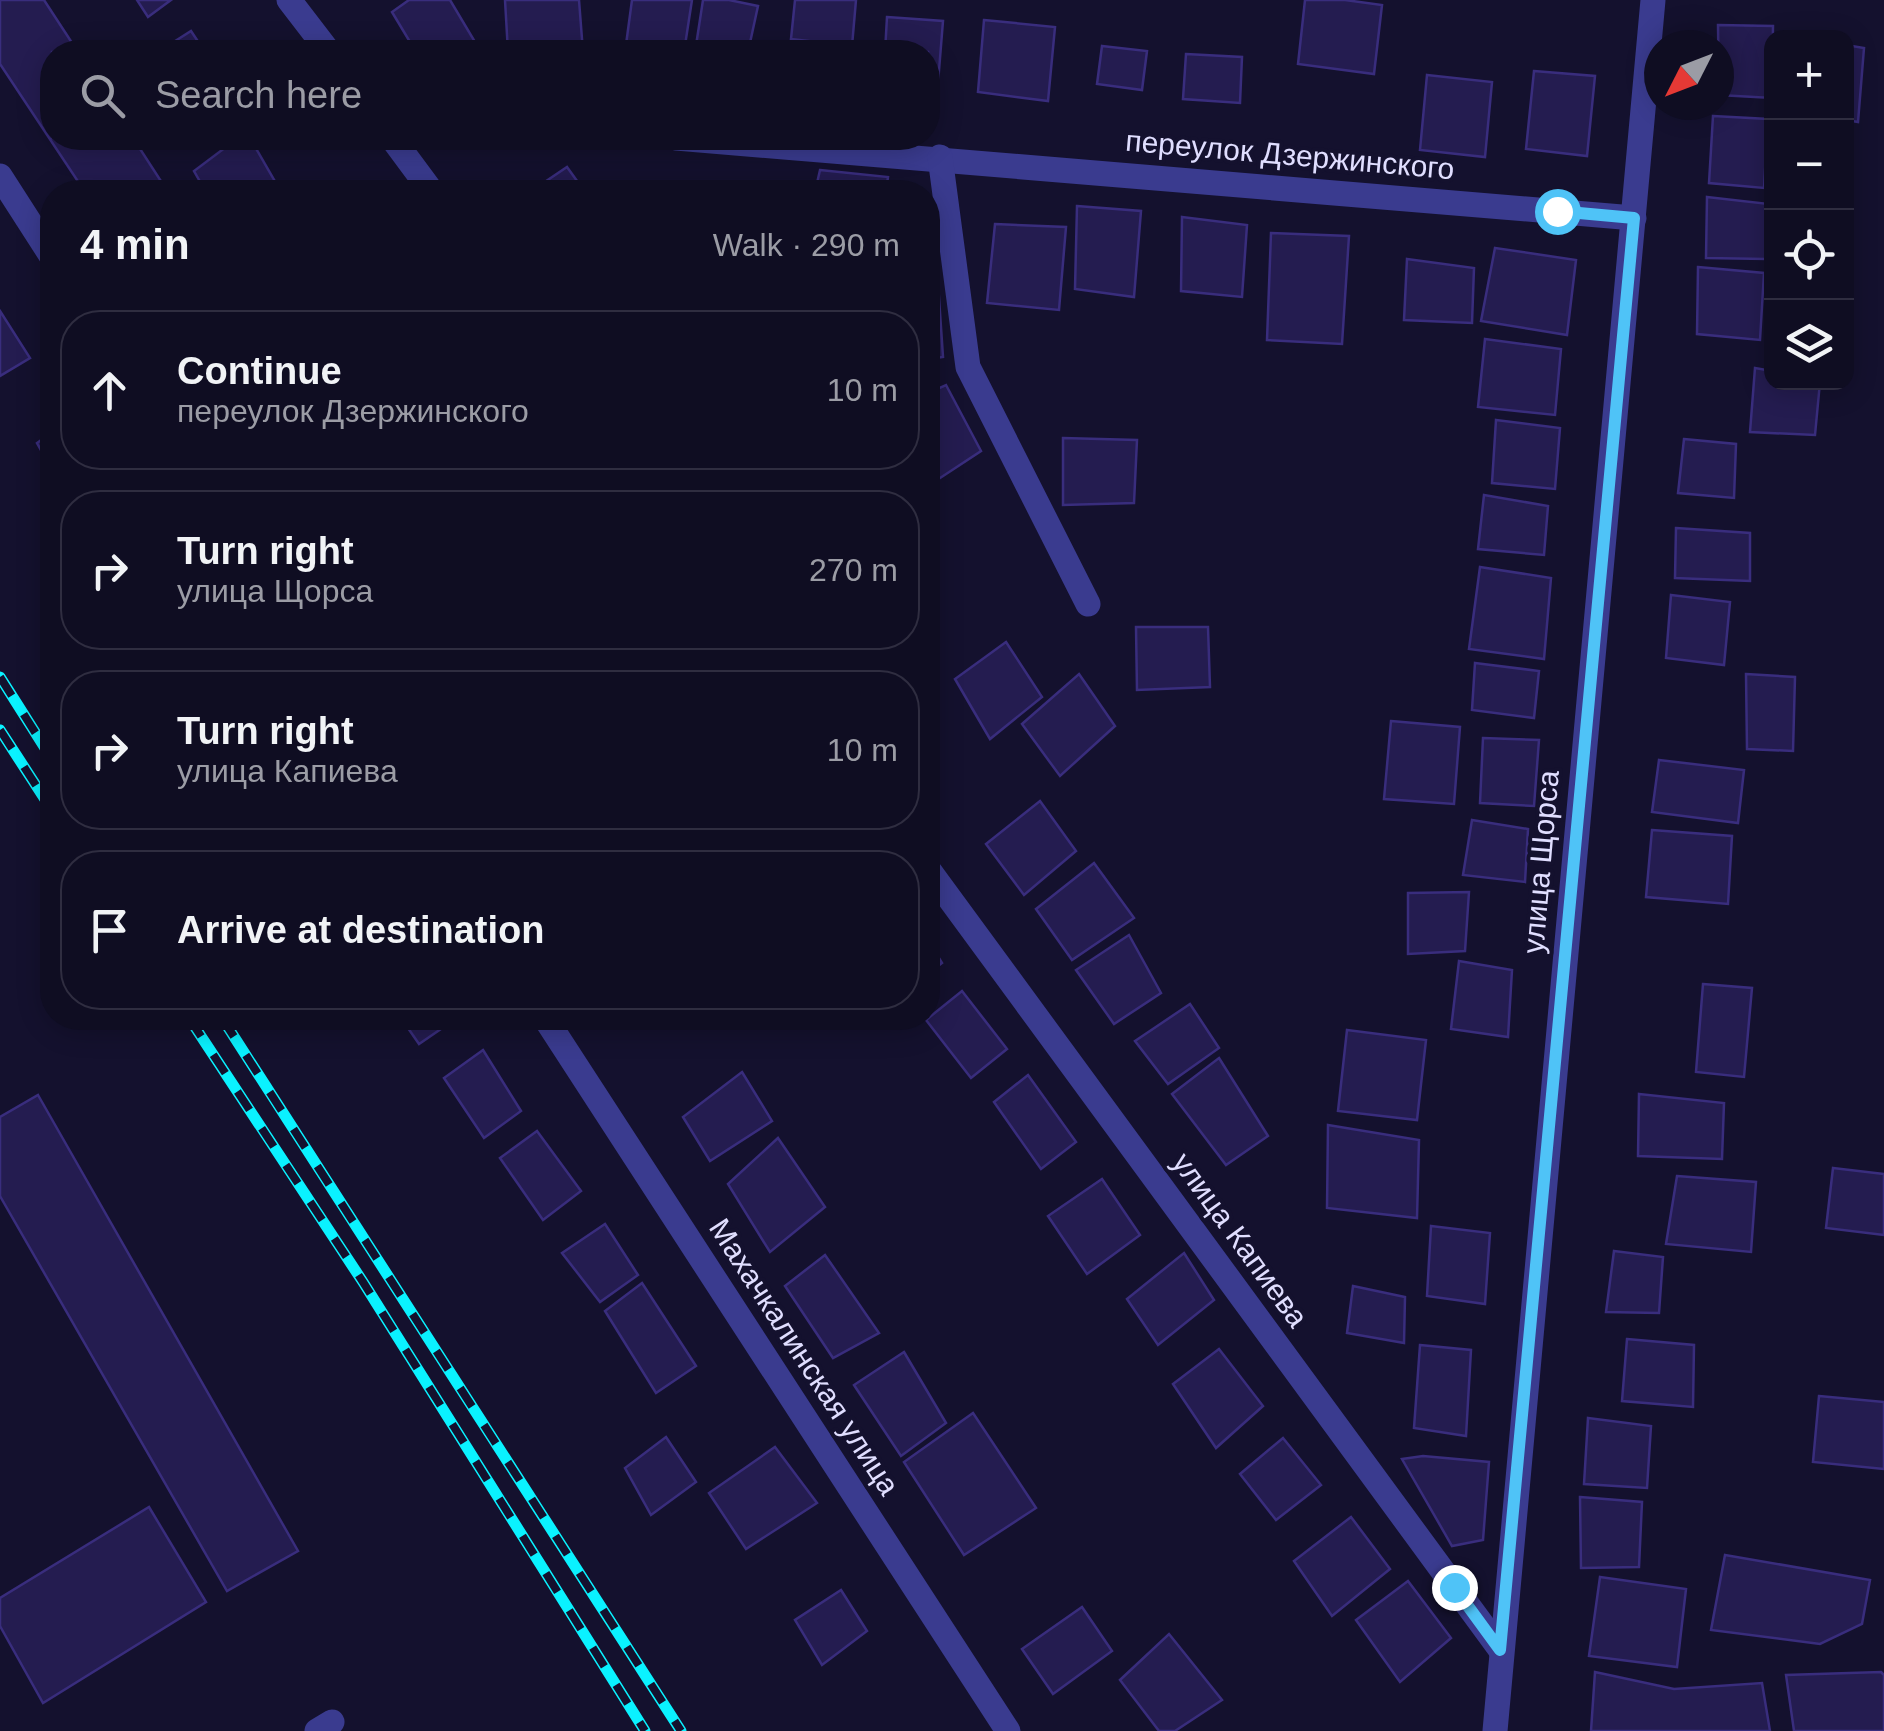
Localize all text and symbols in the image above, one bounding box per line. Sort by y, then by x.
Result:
north arrow [1644,30,1734,120]
map controls [1764,30,1854,390]
button: + [1764,30,1854,120]
search box [40,40,940,150]
icon: search [75,68,130,123]
text: Search here [155,74,362,116]
button: − [1764,120,1854,210]
street label: переулок Дзержинского [1124,124,1456,185]
route start [1535,189,1581,235]
button: locate [1764,210,1854,300]
text: 4 min [80,221,190,268]
text: Walk · 290 m [713,227,900,263]
button: layers [1764,300,1854,390]
text: Continue [177,350,342,392]
icon: ahead [82,363,137,418]
text: 10 m [827,372,898,408]
text: переулок Дзержинского [177,393,529,429]
text: Turn right [177,530,354,572]
icon: right [82,543,137,598]
text: 270 m [809,552,898,588]
text: улица Щорса [177,573,373,609]
text: Turn right [177,710,354,752]
icon: right [82,723,137,778]
text: 10 m [827,732,898,768]
text: улица Капиева [177,753,398,789]
street label: улица Щорса [1516,769,1565,955]
icon: arrive [82,903,137,958]
text: Arrive at destination [177,909,544,951]
street label: улица Капиева [1166,1146,1315,1333]
street label: Махачкалинская улица [703,1213,906,1501]
route end [1432,1565,1478,1611]

